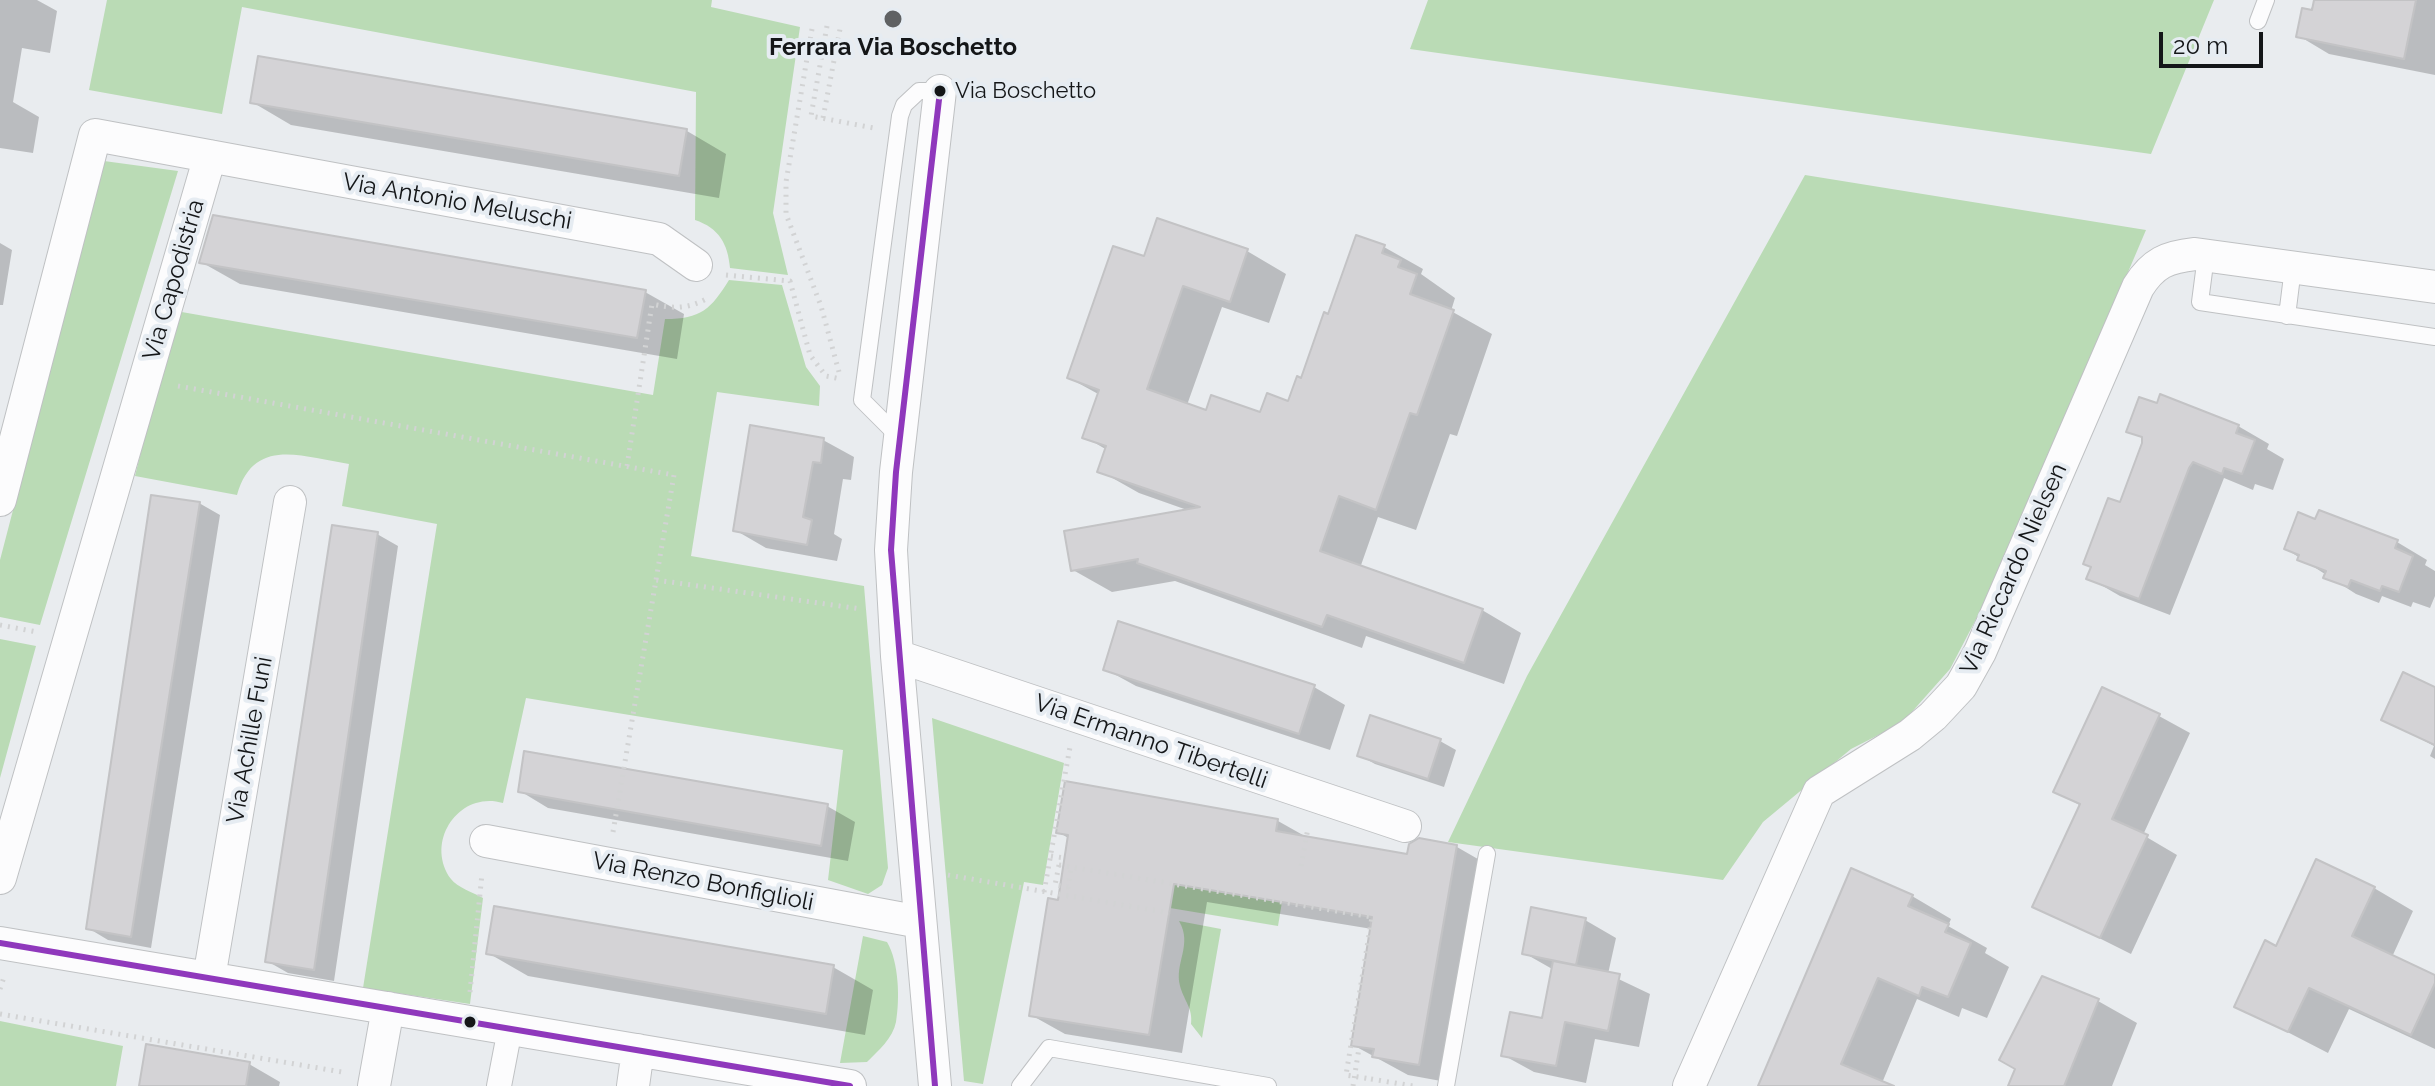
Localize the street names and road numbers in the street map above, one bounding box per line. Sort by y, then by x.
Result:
street label: Via Antonio Meluschi [340,168,574,236]
street label: Via Capodistria [137,196,211,364]
street label: Via Riccardo Nielsen [1954,459,2074,679]
street label: Via Achille Funi [221,654,279,826]
street label: Via Ermanno Tibertelli [1031,689,1271,795]
street label: Via Renzo Bonfiglioli [590,846,816,918]

